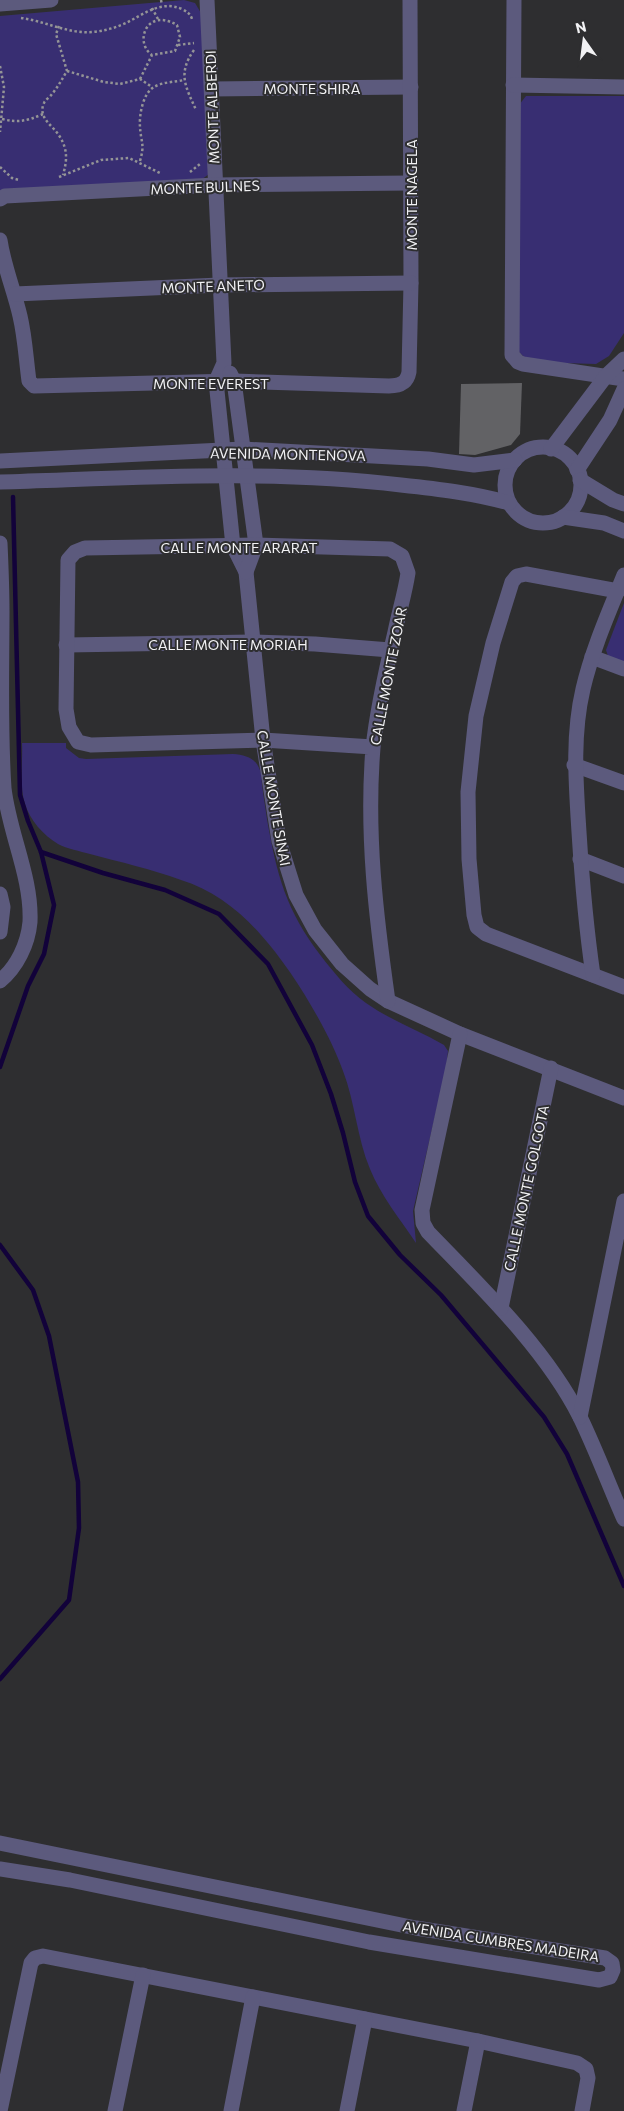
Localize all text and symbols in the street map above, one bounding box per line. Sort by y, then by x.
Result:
north arrow [559,15,609,65]
text: N [574,17,588,36]
street label: MONTE ALBERDI [202,50,222,164]
street label: MONTE SHIRA [264,80,361,97]
street label: MONTE NAGELA [403,139,420,251]
street label: MONTE BULNES [150,177,260,197]
street label: MONTE ANETO [161,276,265,296]
street label: MONTE EVEREST [153,375,269,392]
street label: AVENIDA MONTENOVA [210,444,366,464]
street label: CALLE MONTE ARARAT [161,539,317,556]
street label: CALLE MONTE ZOAR [366,605,410,747]
street label: CALLE MONTE MORIAH [148,636,308,653]
street label: CALLE MONTE SINAI [254,729,294,867]
street label: CALLE MONTE GOLGOTA [500,1103,552,1273]
street label: AVENIDA CUMBRES MADEIRA [402,1917,601,1965]

